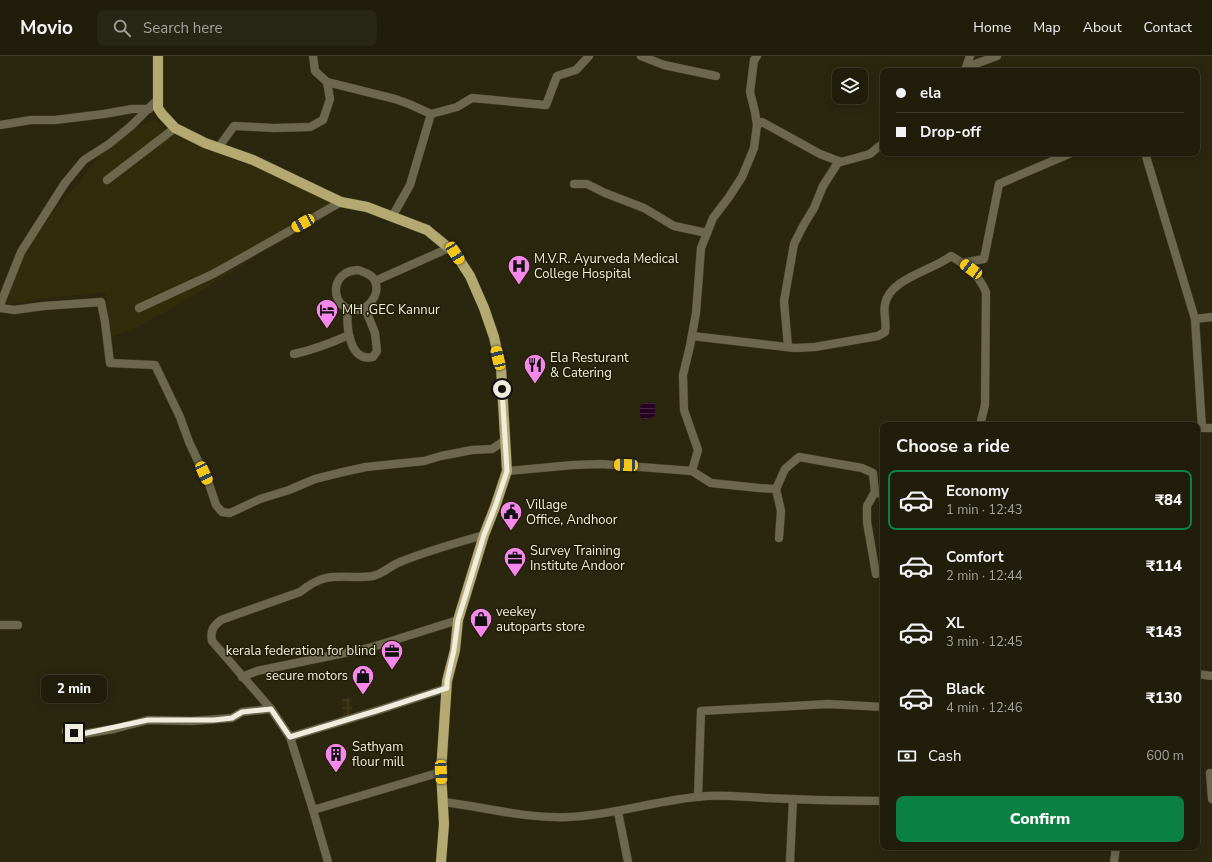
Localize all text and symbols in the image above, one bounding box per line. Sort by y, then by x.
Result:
search box [97,10,377,46]
text: Movio [20,15,73,41]
icon: search [111,17,133,39]
text: Search here [143,18,223,38]
text: Home [973,18,1011,37]
text: Map [1033,18,1061,37]
text: About [1083,18,1122,37]
text: Contact [1144,18,1192,37]
map controls [832,68,868,104]
button: layers [832,68,868,104]
text: ela [920,83,941,103]
text: Drop-off [920,122,981,142]
car [290,212,316,234]
car [444,240,466,266]
place label: M.V.R. Ayurveda Medical College Hospital [534,250,679,283]
hospital icon: M.V.R. Ayurveda Medical College Hospital [506,253,532,286]
car [958,257,984,281]
hotel icon: MH ,GEC Kannur [314,297,340,330]
place label: MH ,GEC Kannur [342,301,440,319]
car [489,345,507,371]
place label: Ela Resturant & Catering [550,349,629,382]
restaurant icon: Ela Resturant & Catering [522,352,548,385]
route start [493,380,511,398]
text: Choose a ride [896,434,1010,458]
car [614,459,638,471]
car [193,460,215,486]
text: Economy [946,481,1009,501]
icon: car [898,482,934,518]
text: ₹84 [1155,490,1182,510]
place label: Village Office, Andhoor [525,496,618,529]
public building icon: Village Office, Andhoor [498,499,524,532]
text: 1 min · 12:43 [946,501,1022,519]
place label: Survey Training Institute Andoor [530,542,625,575]
office icon: Survey Training Institute Andoor [502,545,528,578]
text: Comfort [946,547,1003,567]
icon: car [898,548,934,584]
text: ₹114 [1146,556,1182,576]
text: 2 min · 12:44 [946,567,1022,585]
place label: veekey autoparts store [496,603,585,636]
shop icon: veekey autoparts store [468,606,494,639]
text: XL [946,613,965,633]
icon: car [898,614,934,650]
text: ₹143 [1146,622,1182,642]
text: 3 min · 12:45 [946,633,1022,651]
office icon: kerala federation for blind [379,638,405,671]
place label: kerala federation for blind [226,642,376,660]
shop icon: secure motors [350,663,376,696]
place label: secure motors [266,667,348,685]
callout: 2 min [41,675,107,703]
text: Black [946,679,984,699]
text: 2 min [57,680,91,698]
icon: car [898,680,934,716]
text: ₹130 [1146,688,1182,708]
text: 4 min · 12:46 [946,699,1022,717]
route end [65,724,83,742]
place label: Sathyam flour mill [352,738,405,771]
building icon: Sathyam flour mill [323,741,349,774]
icon: cash [896,745,918,767]
text: Cash [928,746,962,766]
text: 600 m [1146,747,1184,765]
car [434,760,448,784]
button: Confirm [896,796,1184,842]

